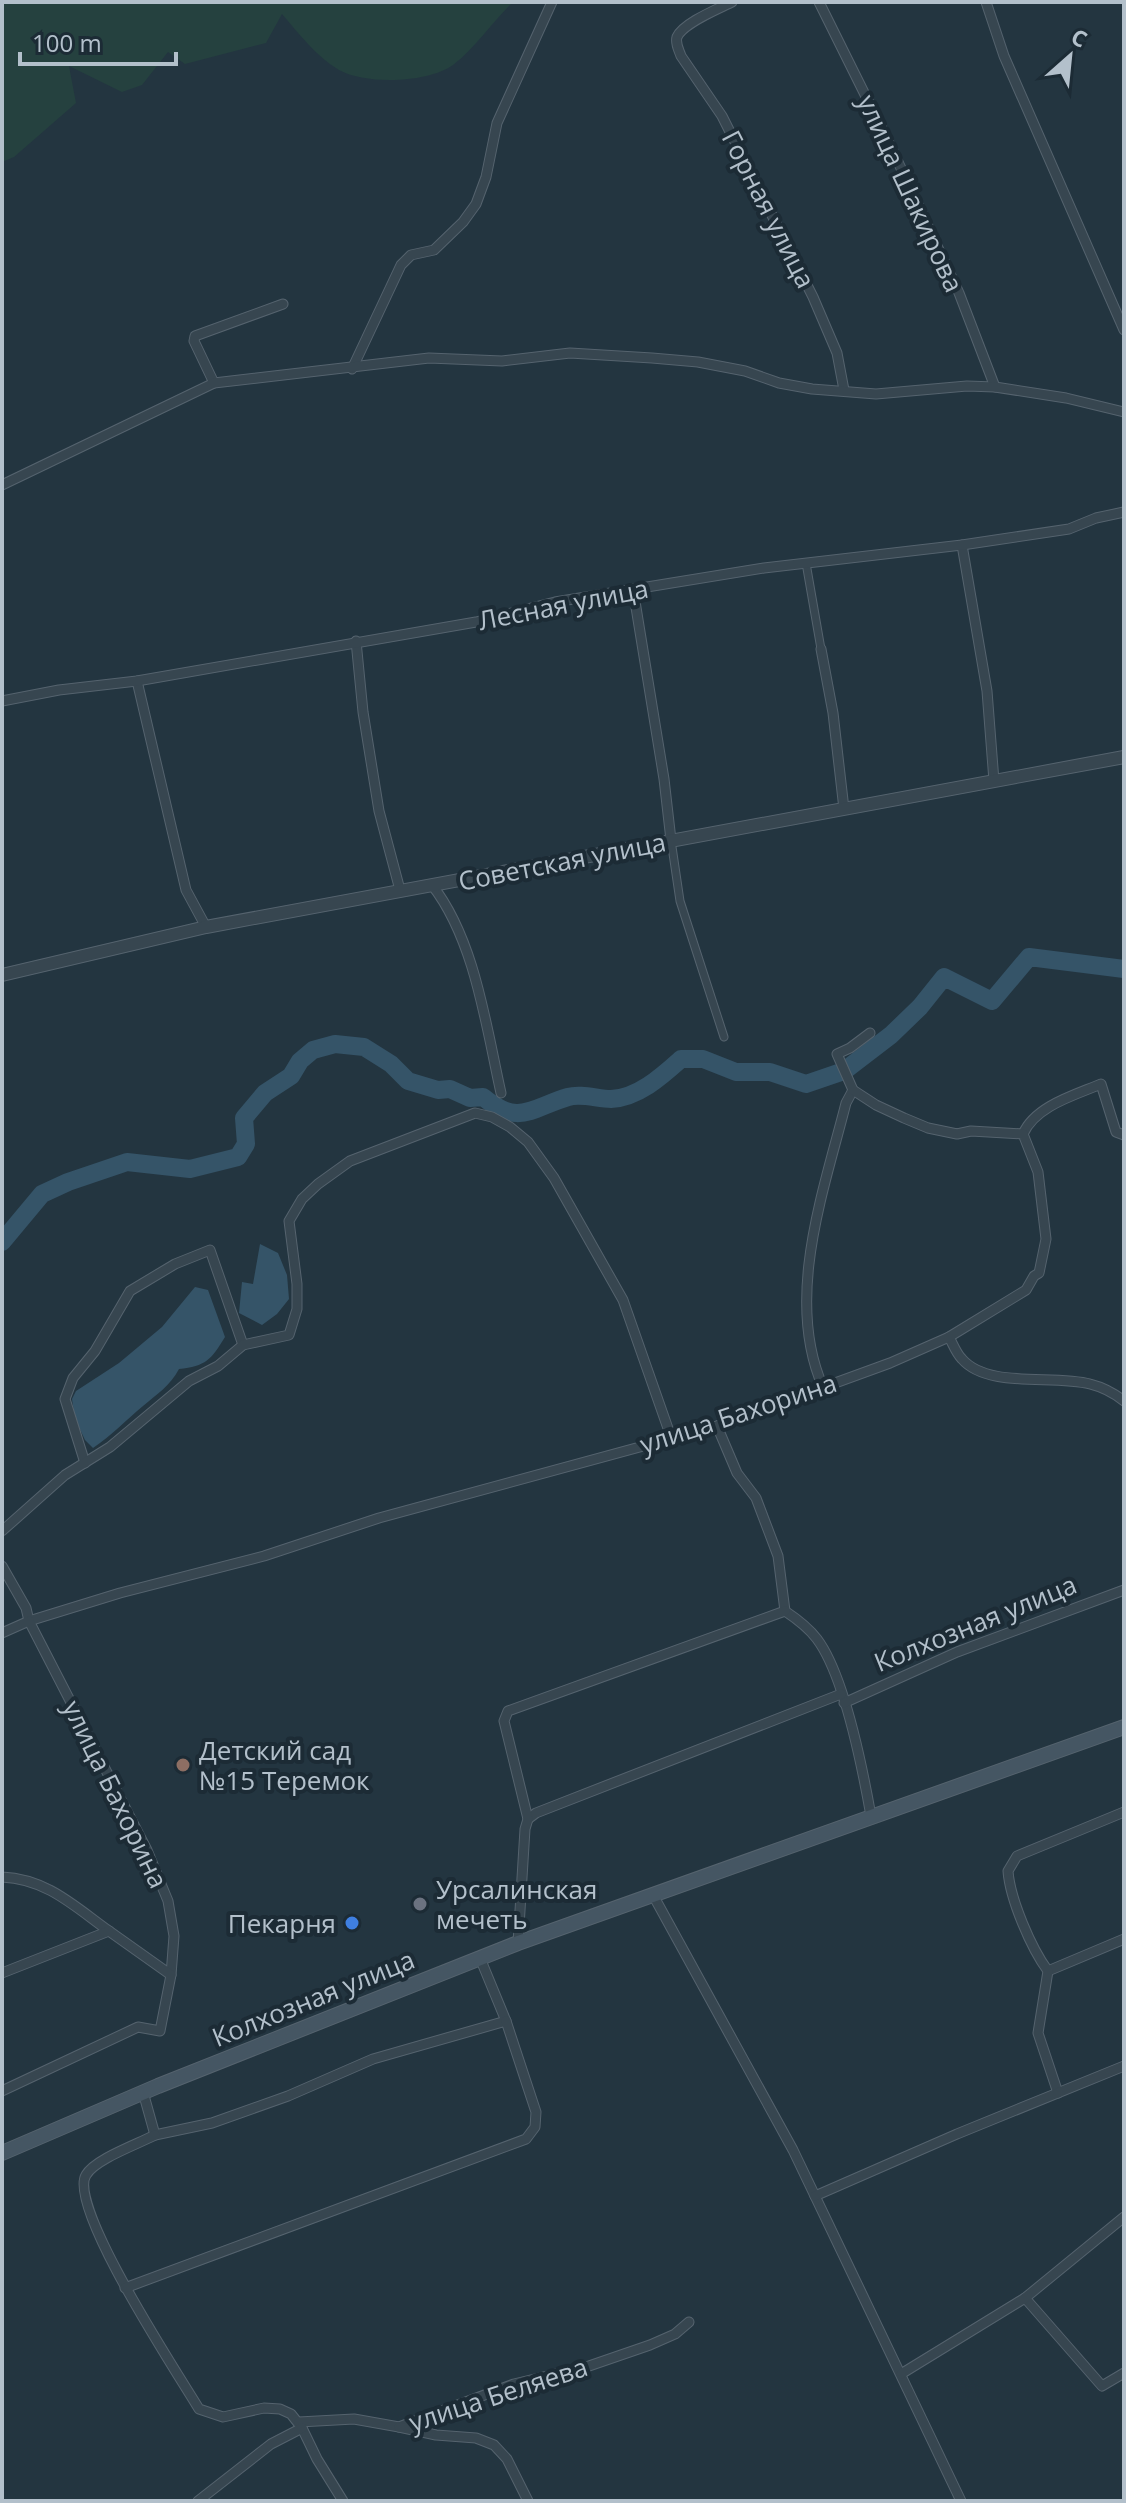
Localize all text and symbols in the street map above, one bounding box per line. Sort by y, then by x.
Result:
scale bar [20,16,176,66]
north arrow [1030,16,1110,96]
text: С [1066,21,1093,54]
text: 100 m [32,26,102,59]
street label: улица Шакирова [849,88,973,298]
street label: Горная улица [714,124,824,294]
street label: Лесная улица [475,570,651,638]
street label: Советская улица [455,823,669,899]
street label: улица Бахорина [635,1364,841,1462]
street label: Колхозная улица [868,1566,1082,1680]
street label: улица Бахорина [55,1694,177,1894]
place label: Детский сад №15 Теремок [199,1732,370,1798]
marker: Детский сад №15 Теремок [174,1756,192,1774]
place label: Урсалинская мечеть [436,1871,597,1937]
marker: Урсалинская мечеть [411,1895,429,1913]
place label: Пекарня [228,1905,336,1941]
marker: Пекарня [343,1914,361,1932]
street label: Колхозная улица [206,1941,420,2055]
street label: улица Беляева [404,2348,592,2440]

